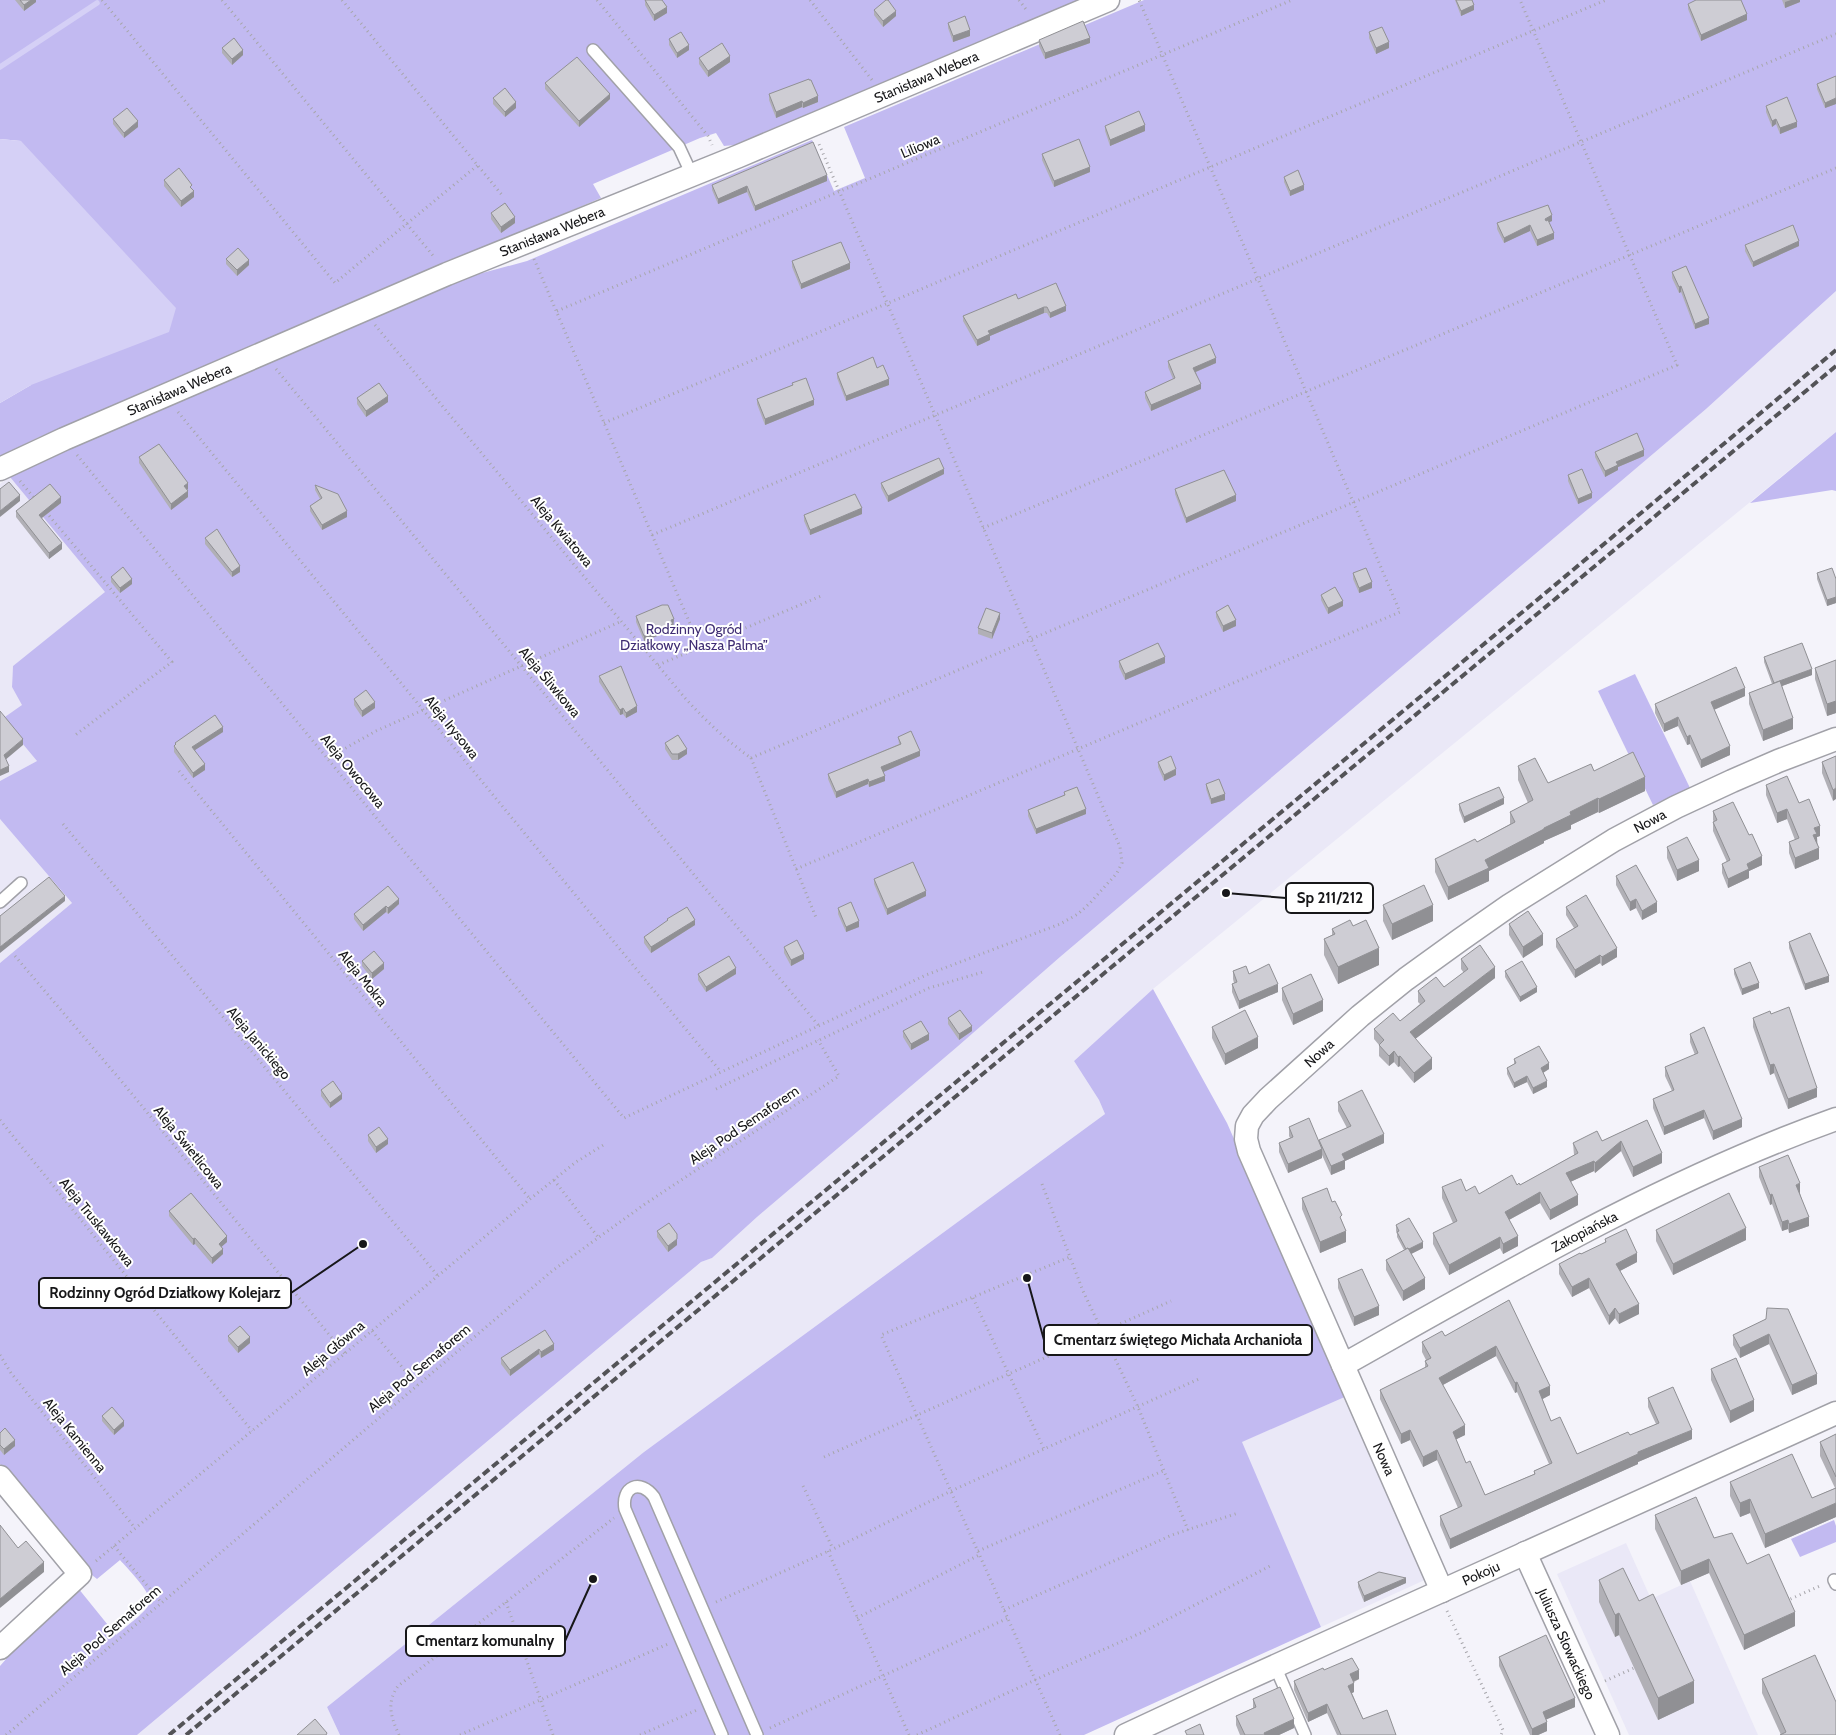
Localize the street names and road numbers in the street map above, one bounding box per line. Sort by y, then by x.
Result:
street label: Stanisława Webera [871,47,982,107]
street label: Liliowa [898,130,943,162]
street label: Stanisława Webera [497,202,607,261]
street label: Stanisława Webera [124,359,234,420]
street label: Aleja Kwiatowa [527,492,597,571]
street label: Aleja Śliwkowa [515,643,585,721]
street label: Aleja Irysowa [421,691,483,763]
street label: Aleja Owocowa [317,730,389,812]
street label: Nowa [1630,805,1669,837]
street label: Aleja Mokra [335,946,392,1010]
street label: Aleja Janickiego [223,1003,295,1084]
street label: Nowa [1300,1035,1338,1071]
street label: Aleja Pod Semaforem [686,1082,802,1168]
street label: Aleja Świetlicowa [150,1102,228,1192]
street label: Aleja Truskawkowa [56,1174,138,1270]
street label: Zakopiańska [1548,1207,1621,1256]
street label: Aleja Główna [298,1316,368,1380]
street label: Aleja Pod Semaforem [364,1320,474,1416]
street label: Aleja Kamienna [39,1394,111,1476]
street label: Nowa [1369,1440,1399,1478]
street label: Pokoju [1459,1557,1503,1590]
street label: Aleja Pod Semaforem [56,1581,164,1679]
street label: Juliusza Słowackiego [1533,1585,1600,1703]

